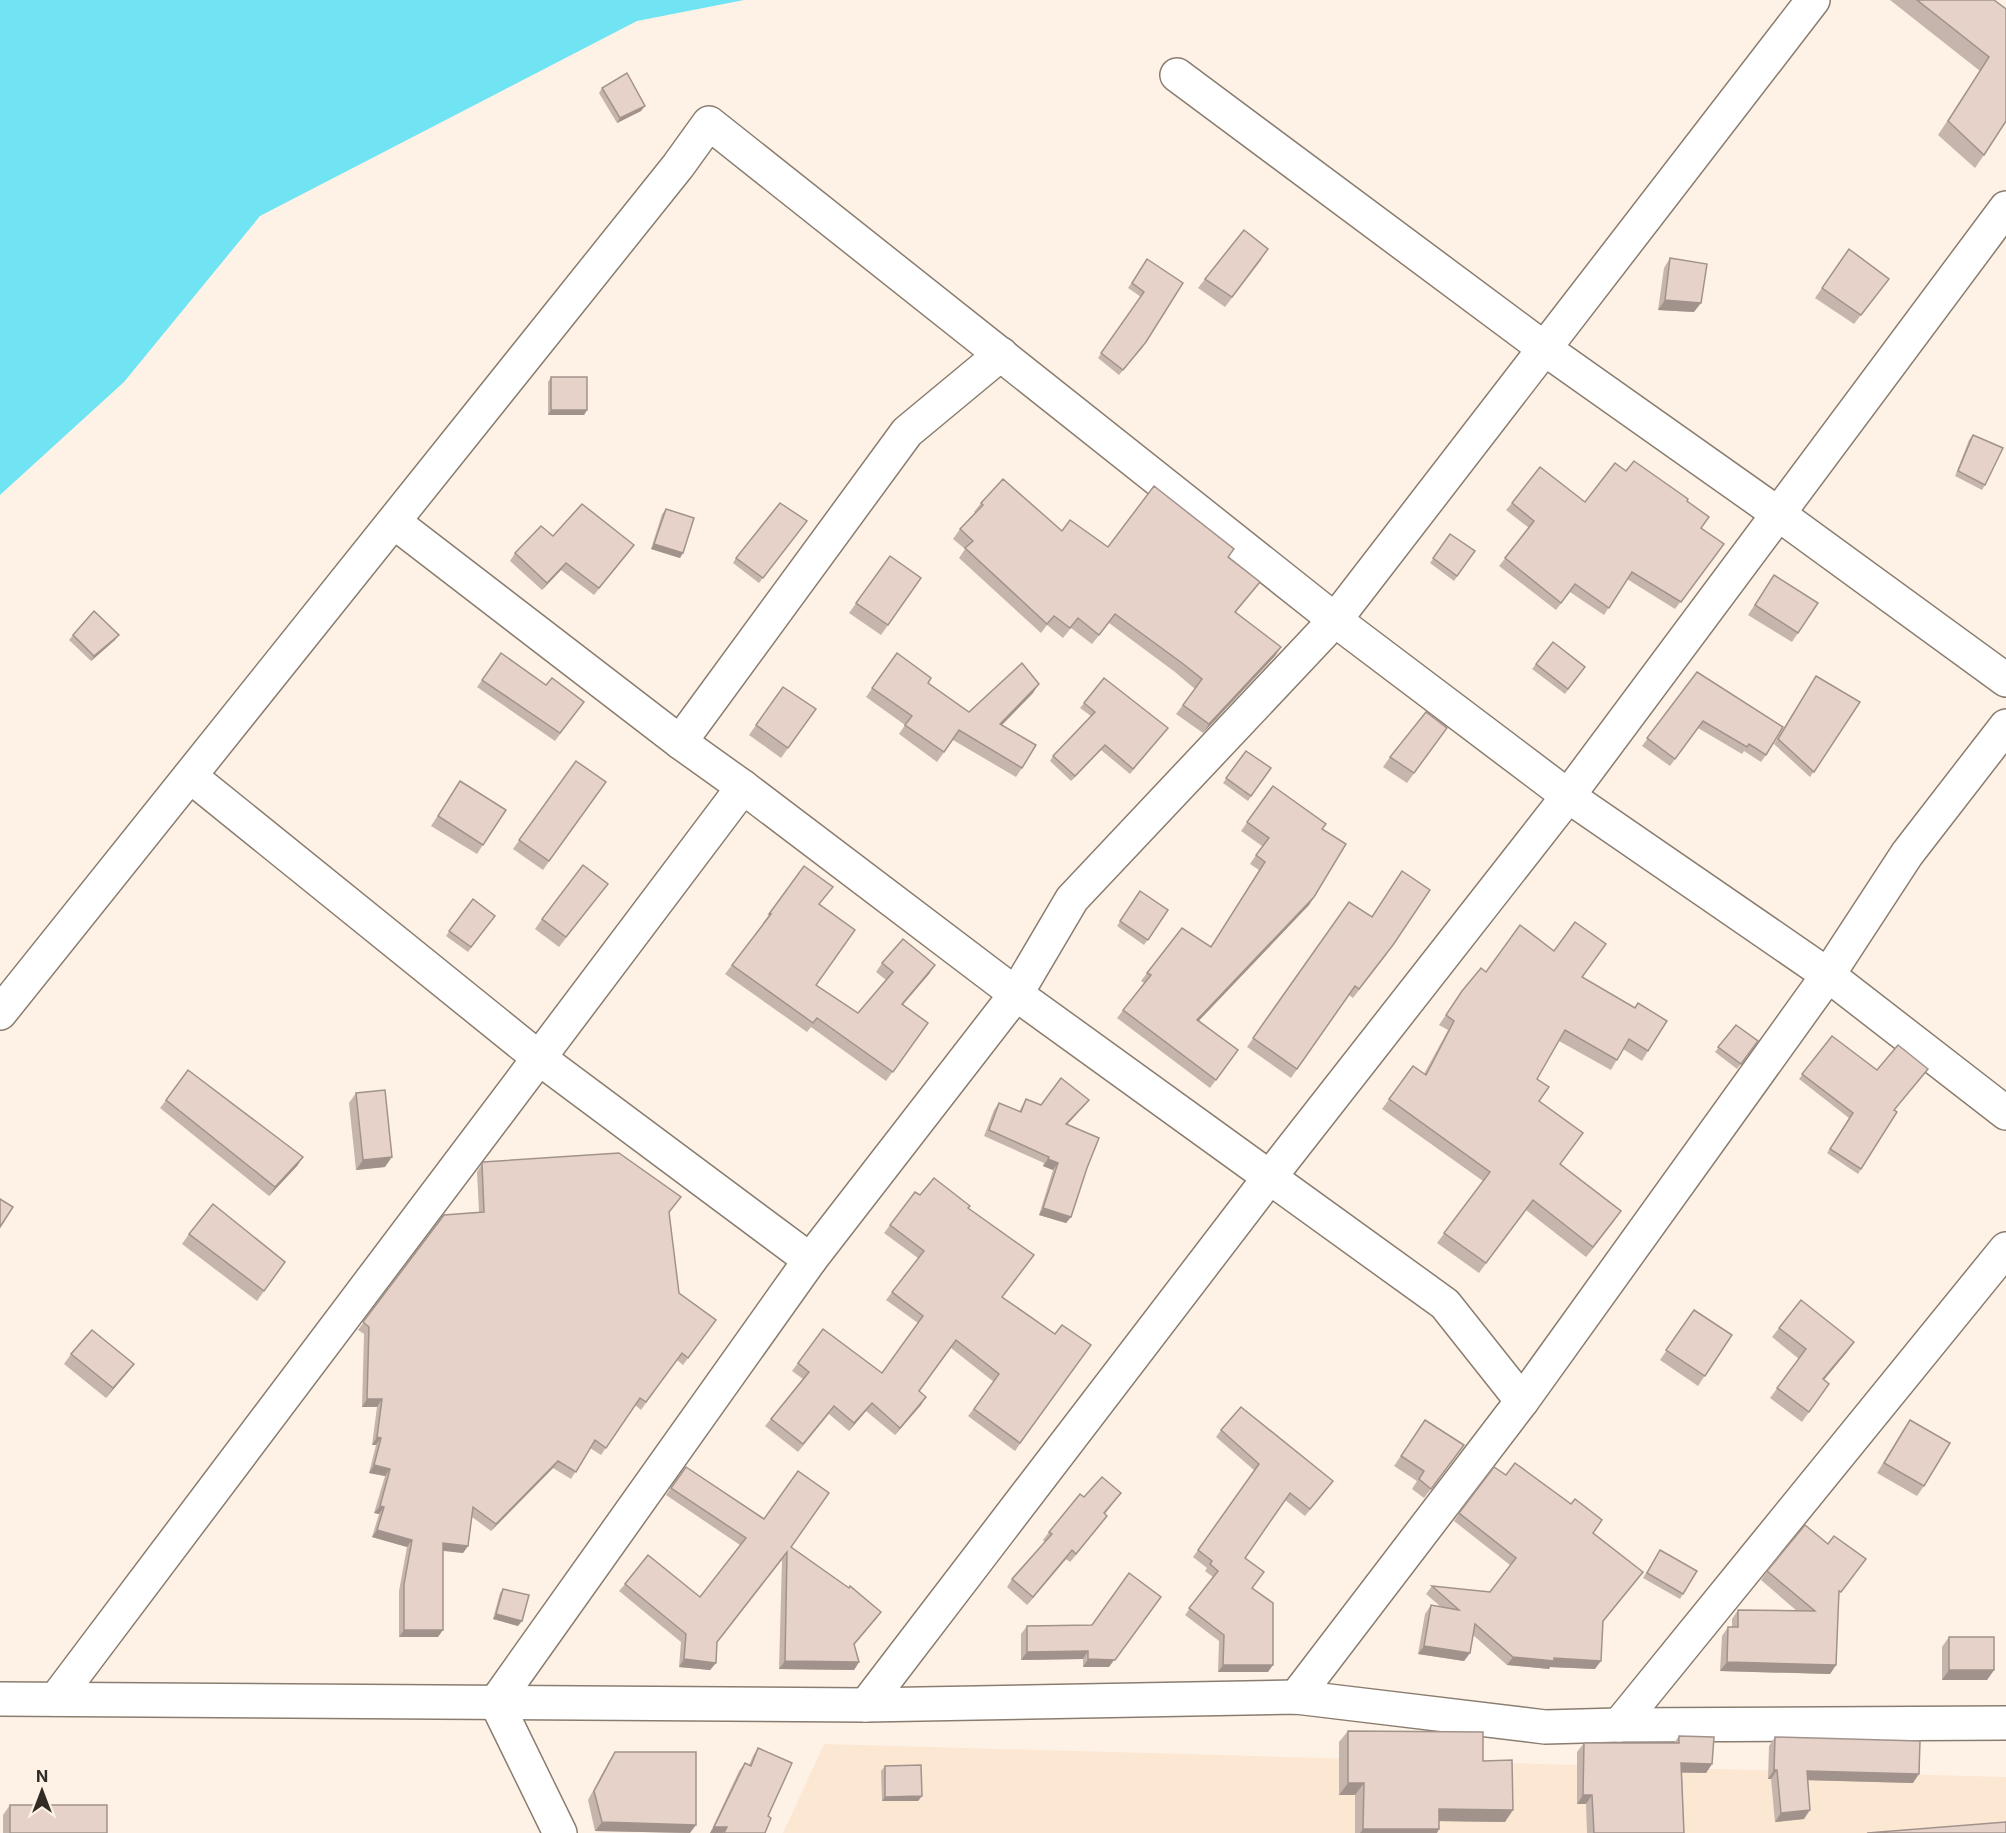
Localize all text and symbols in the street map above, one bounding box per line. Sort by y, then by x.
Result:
north arrow [12,1761,72,1821]
text: N [36,1766,48,1786]

